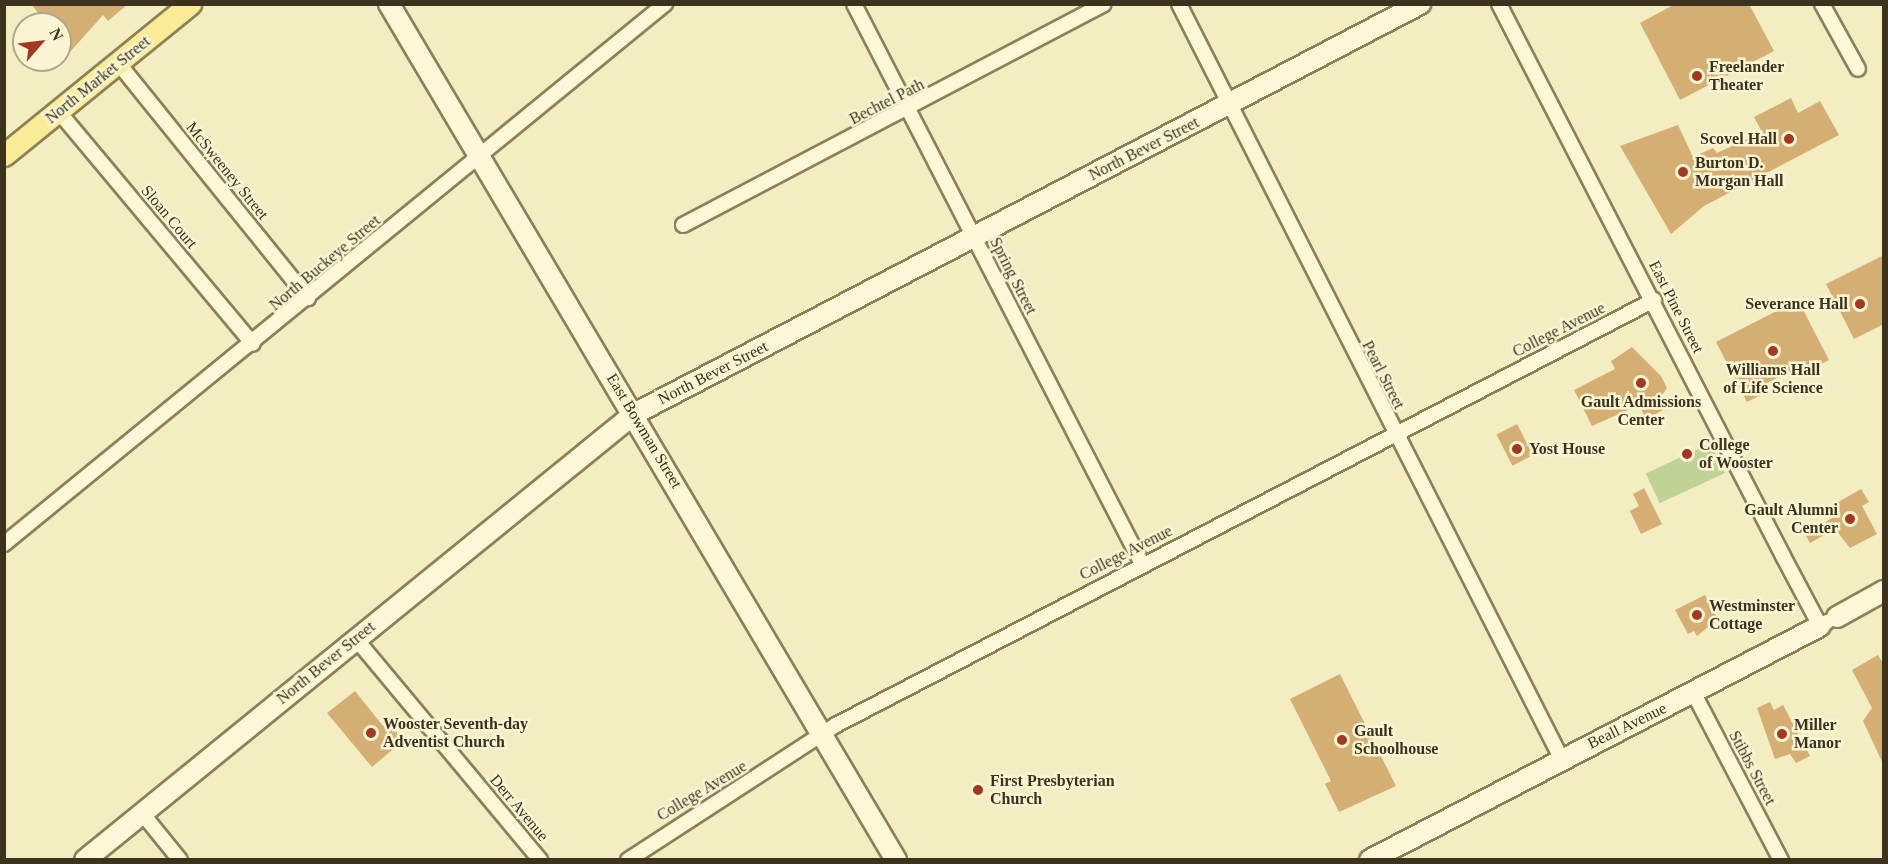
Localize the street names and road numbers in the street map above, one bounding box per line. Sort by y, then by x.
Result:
street label: North Market Street [42,32,154,128]
street label: Bechtel Path [846,75,928,129]
street label: North Bever Street [1086,113,1202,185]
street label: McSweeney Street [182,118,272,224]
street label: Sloan Court [137,181,201,253]
street label: North Buckeye Street [266,211,384,315]
street label: Spring Street [985,234,1041,318]
street label: East Pine Street [1644,258,1708,356]
street label: College Avenue [1509,298,1609,362]
street label: North Bever Street [655,337,771,409]
street label: Pearl Street [1358,338,1408,412]
street label: East Bowman Street [602,370,686,492]
street label: College Avenue [1076,521,1176,585]
street label: North Bever Street [273,618,379,708]
street label: Beall Avenue [1584,698,1670,754]
street label: Stibbs Street [1724,728,1780,808]
street label: College Avenue [653,756,751,826]
street label: Derr Avenue [485,770,553,846]

